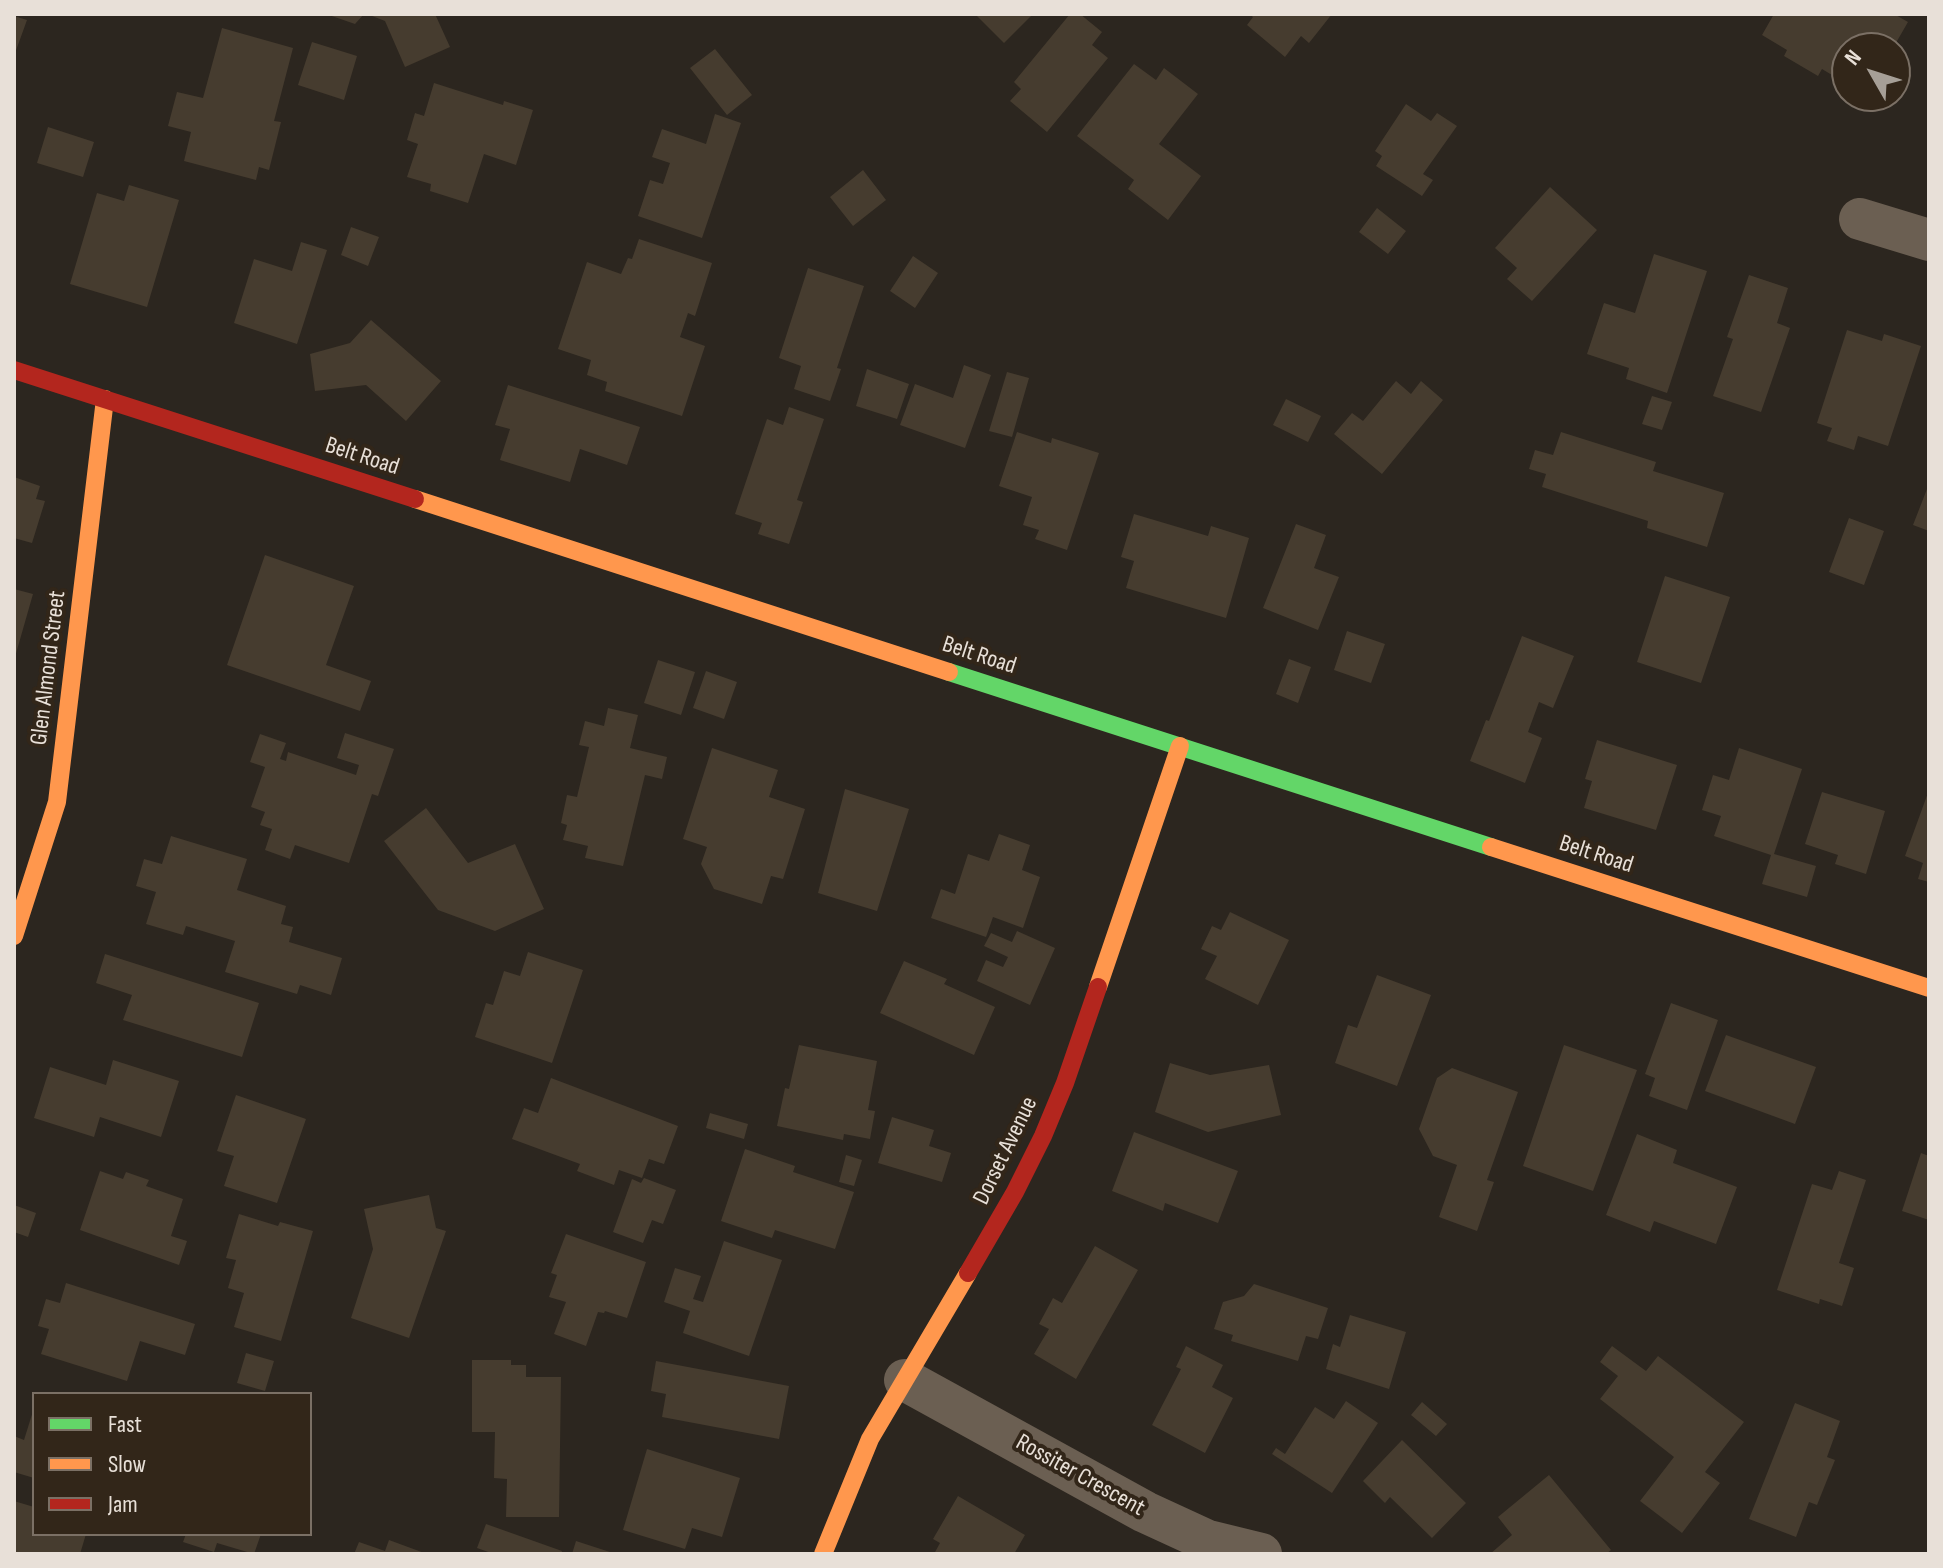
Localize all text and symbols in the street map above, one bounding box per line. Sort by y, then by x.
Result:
north arrow [1831,32,1911,112]
text: N [1839,45,1868,71]
street label: Belt Road [321,432,403,482]
street label: Glen Almond Street [25,589,73,747]
street label: Belt Road [938,631,1020,681]
street label: Belt Road [1555,830,1637,880]
street label: Dorset Avenue [968,1092,1044,1210]
legend [32,1392,312,1536]
text: Fast [108,1410,142,1439]
street label: Rossiter Crescent [1011,1429,1149,1523]
text: Slow [108,1450,146,1479]
text: Jam [108,1490,138,1519]

